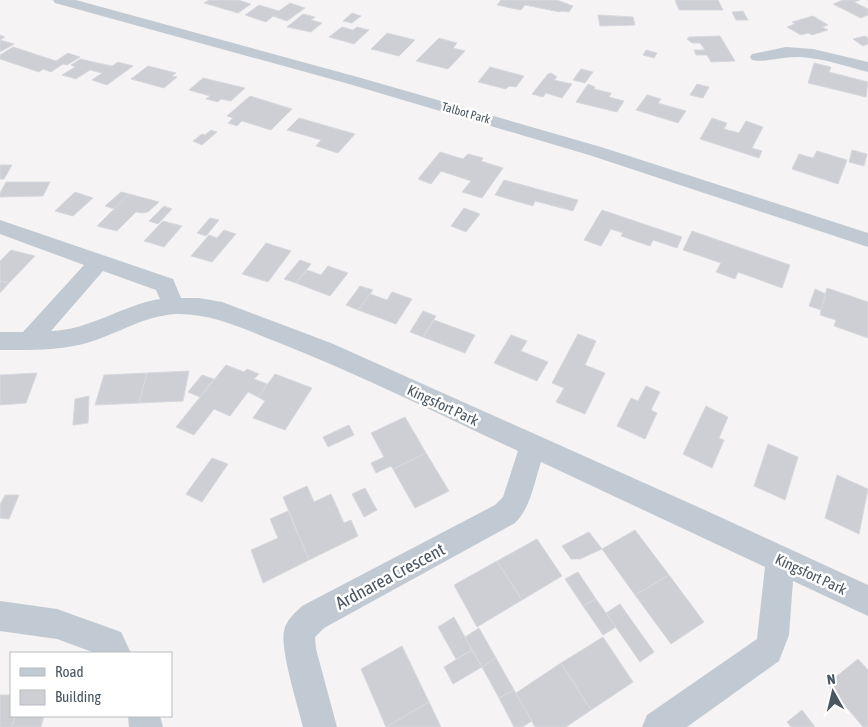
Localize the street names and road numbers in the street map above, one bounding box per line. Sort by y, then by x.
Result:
street label: Talbot Park [440,99,492,127]
street label: Kingsfort Park [405,381,482,429]
street label: Ardnarea Crescent [332,538,448,614]
street label: Kingsfort Park [773,550,850,598]

